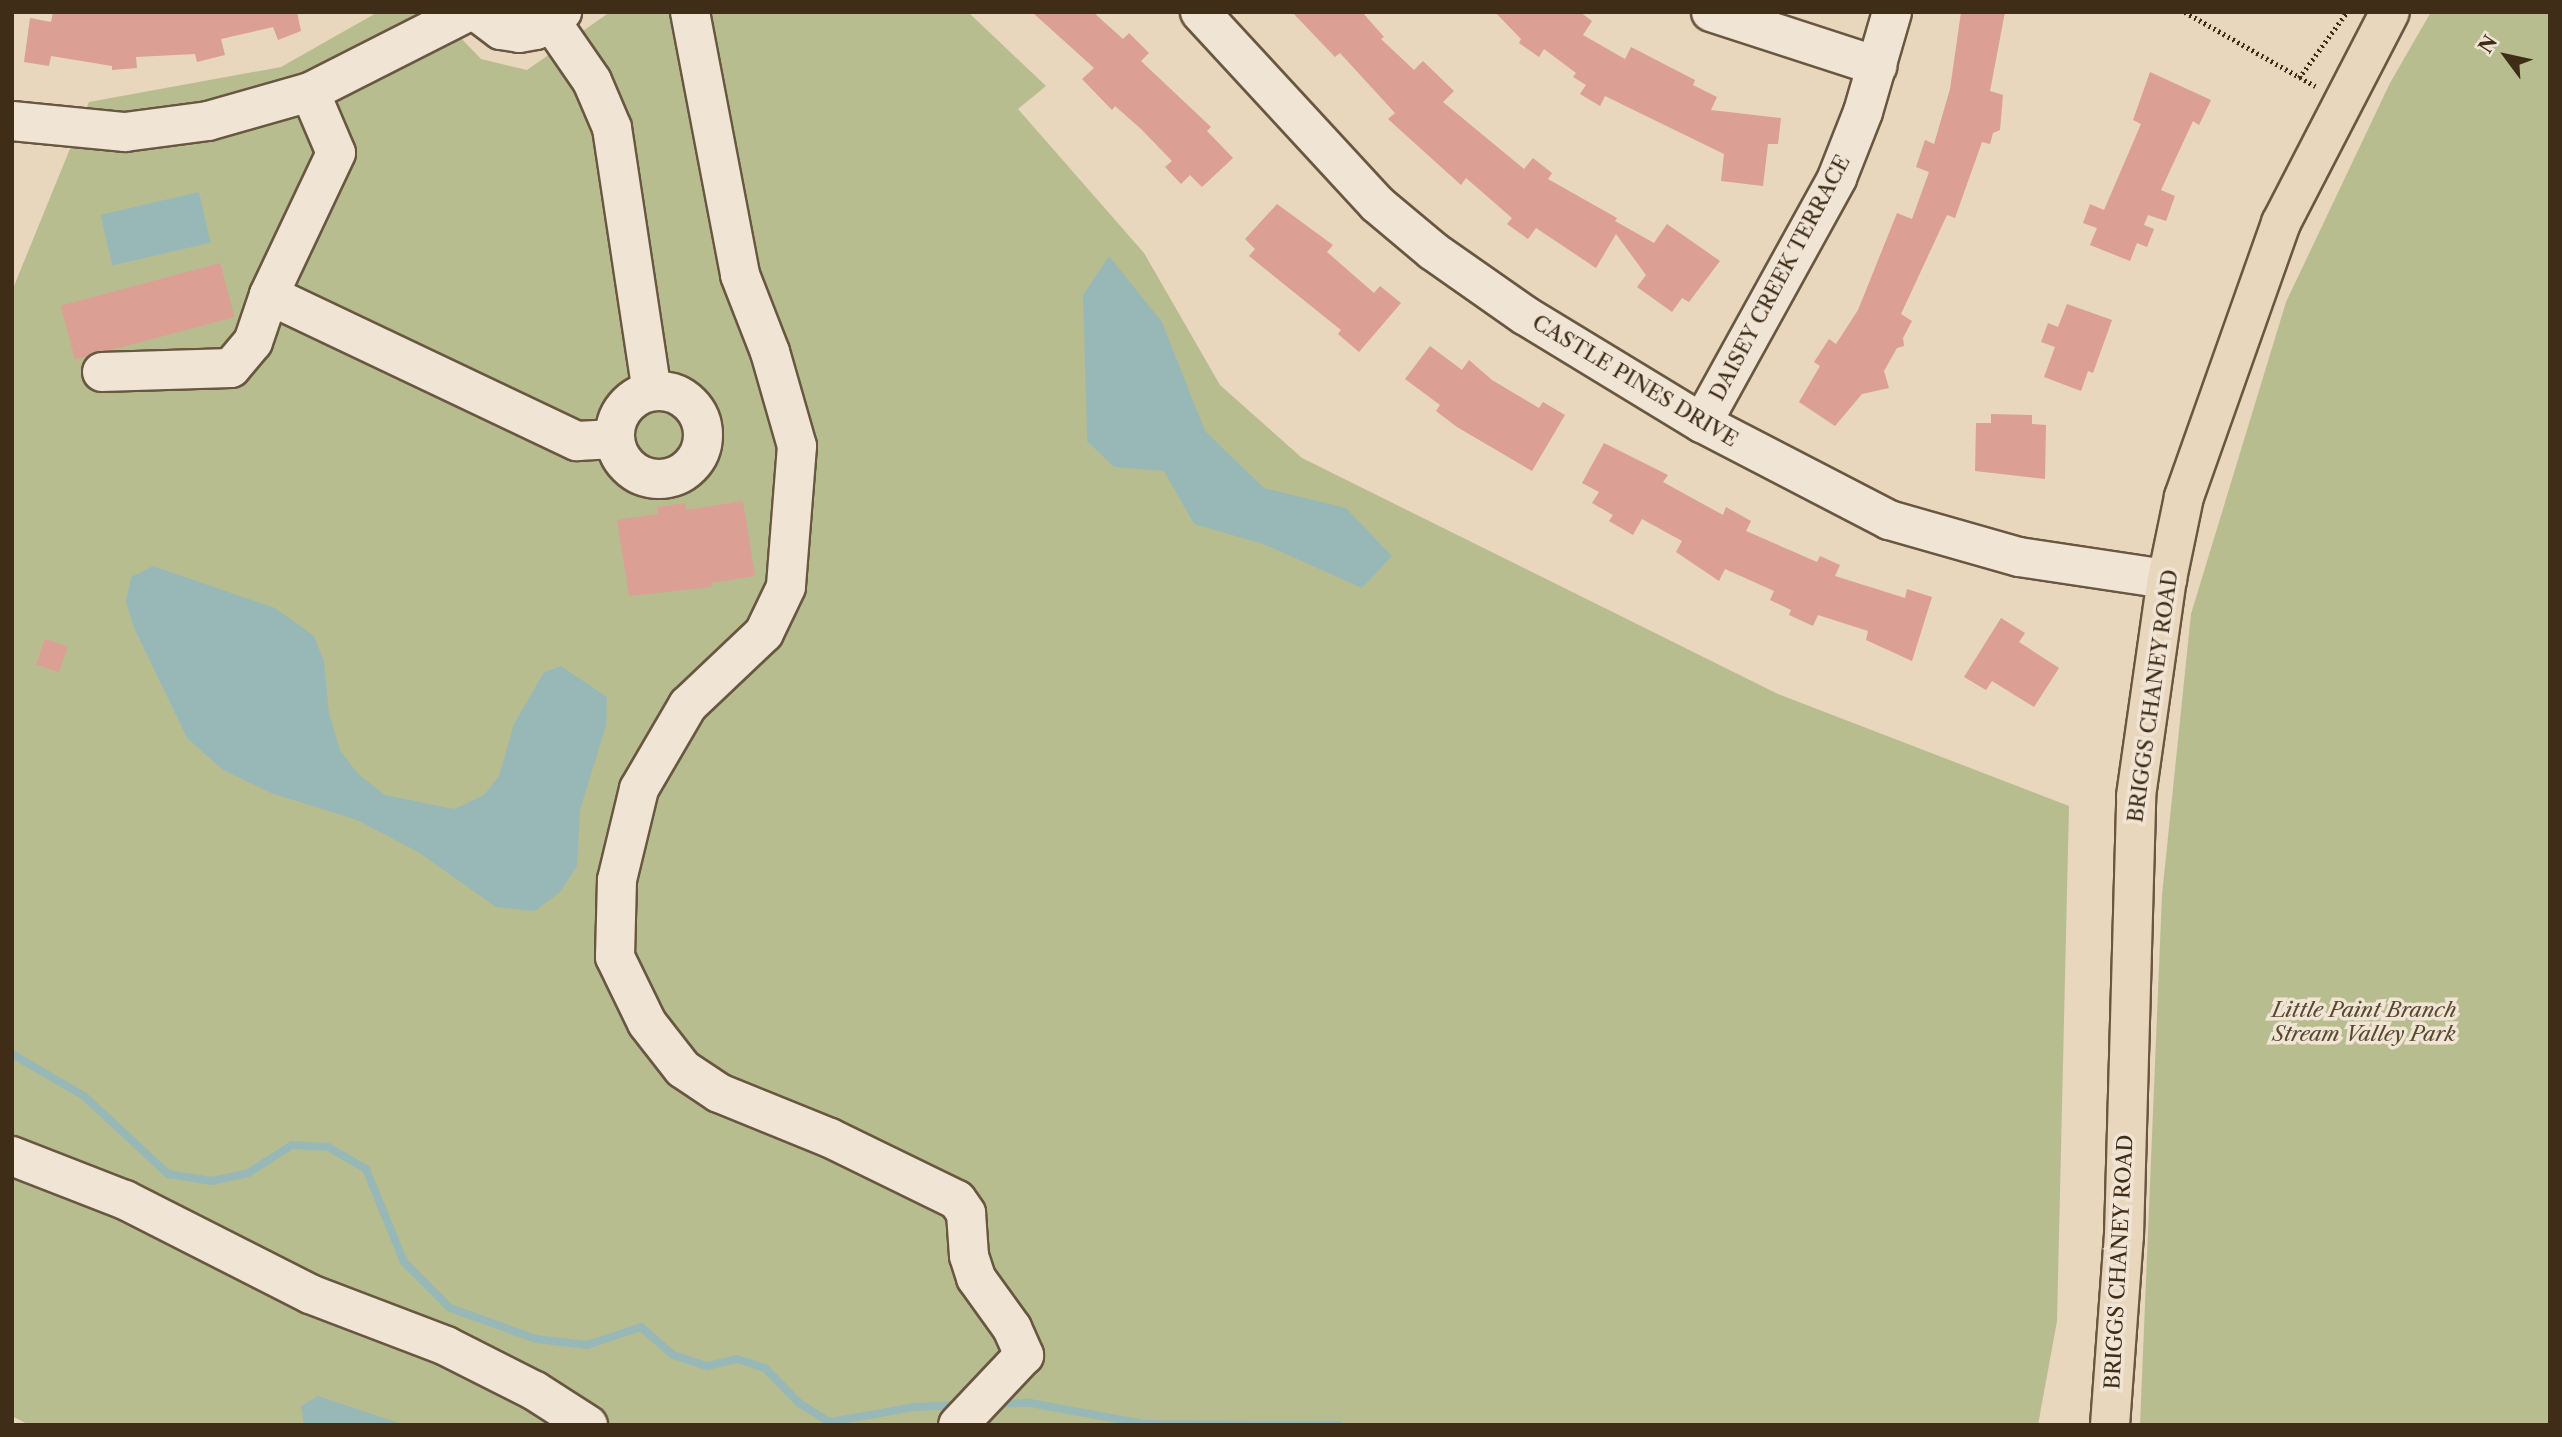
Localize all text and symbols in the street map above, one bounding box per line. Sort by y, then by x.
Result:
north arrow [2471,21,2541,91]
text: N [2474,31,2502,57]
street label: DAISEY CREEK TERRACE [1704,150,1856,406]
street label: CASTLE PINES DRIVE [1528,310,1742,452]
street label: BRIGGS CHANEY ROAD [2123,567,2183,825]
park label: Little Paint Branch Stream Valley Park [2272,997,2456,1047]
street label: BRIGGS CHANEY ROAD [2100,1133,2138,1391]

